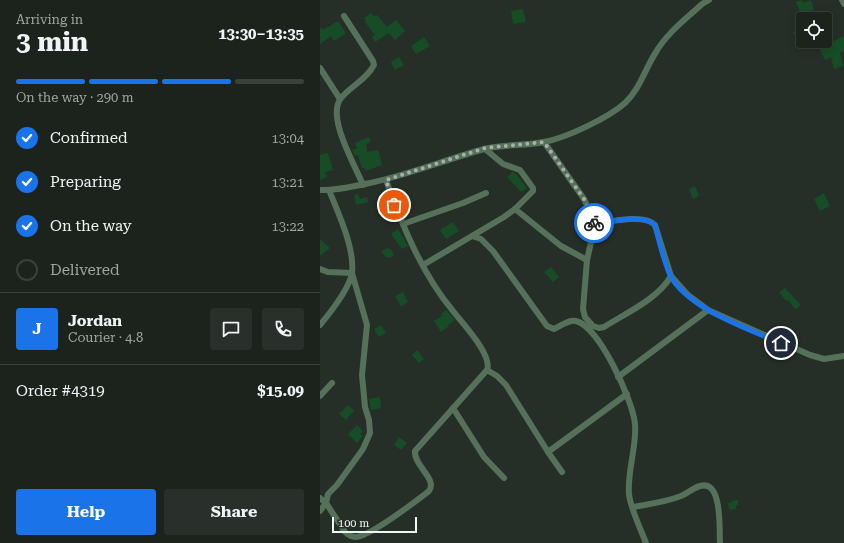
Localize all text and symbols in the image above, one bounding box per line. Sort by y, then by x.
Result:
text: Arriving in [16,12,83,27]
map controls [796,12,832,48]
button: locate [796,12,832,48]
text: 13:30–13:35 [218,25,304,43]
text: 3 min [16,27,88,57]
text: On the way · 290 m [16,90,133,105]
icon: check [16,127,38,149]
text: Confirmed [50,129,128,147]
text: 13:04 [272,131,304,146]
icon: check [16,171,38,193]
text: Preparing [50,173,121,191]
text: 13:21 [272,175,304,190]
pin [377,188,411,222]
icon: bag [383,194,405,216]
courier [574,203,614,243]
icon: bike [583,212,605,234]
icon: check [16,215,38,237]
text: On the way [50,217,132,235]
text: 13:22 [272,219,304,234]
text: Delivered [50,261,120,279]
button: chat [210,308,252,350]
button: phone [262,308,304,350]
text: Jordan [68,312,122,330]
text: J [32,320,42,338]
pin [764,326,798,360]
text: Courier · 4.8 [68,330,143,345]
icon: home [770,332,792,354]
text: Order #4319 [16,382,105,400]
text: $15.09 [257,382,304,400]
button: Help [16,489,156,535]
button: Share [164,489,304,535]
scale bar [332,515,417,534]
text: 100 m [338,517,369,530]

